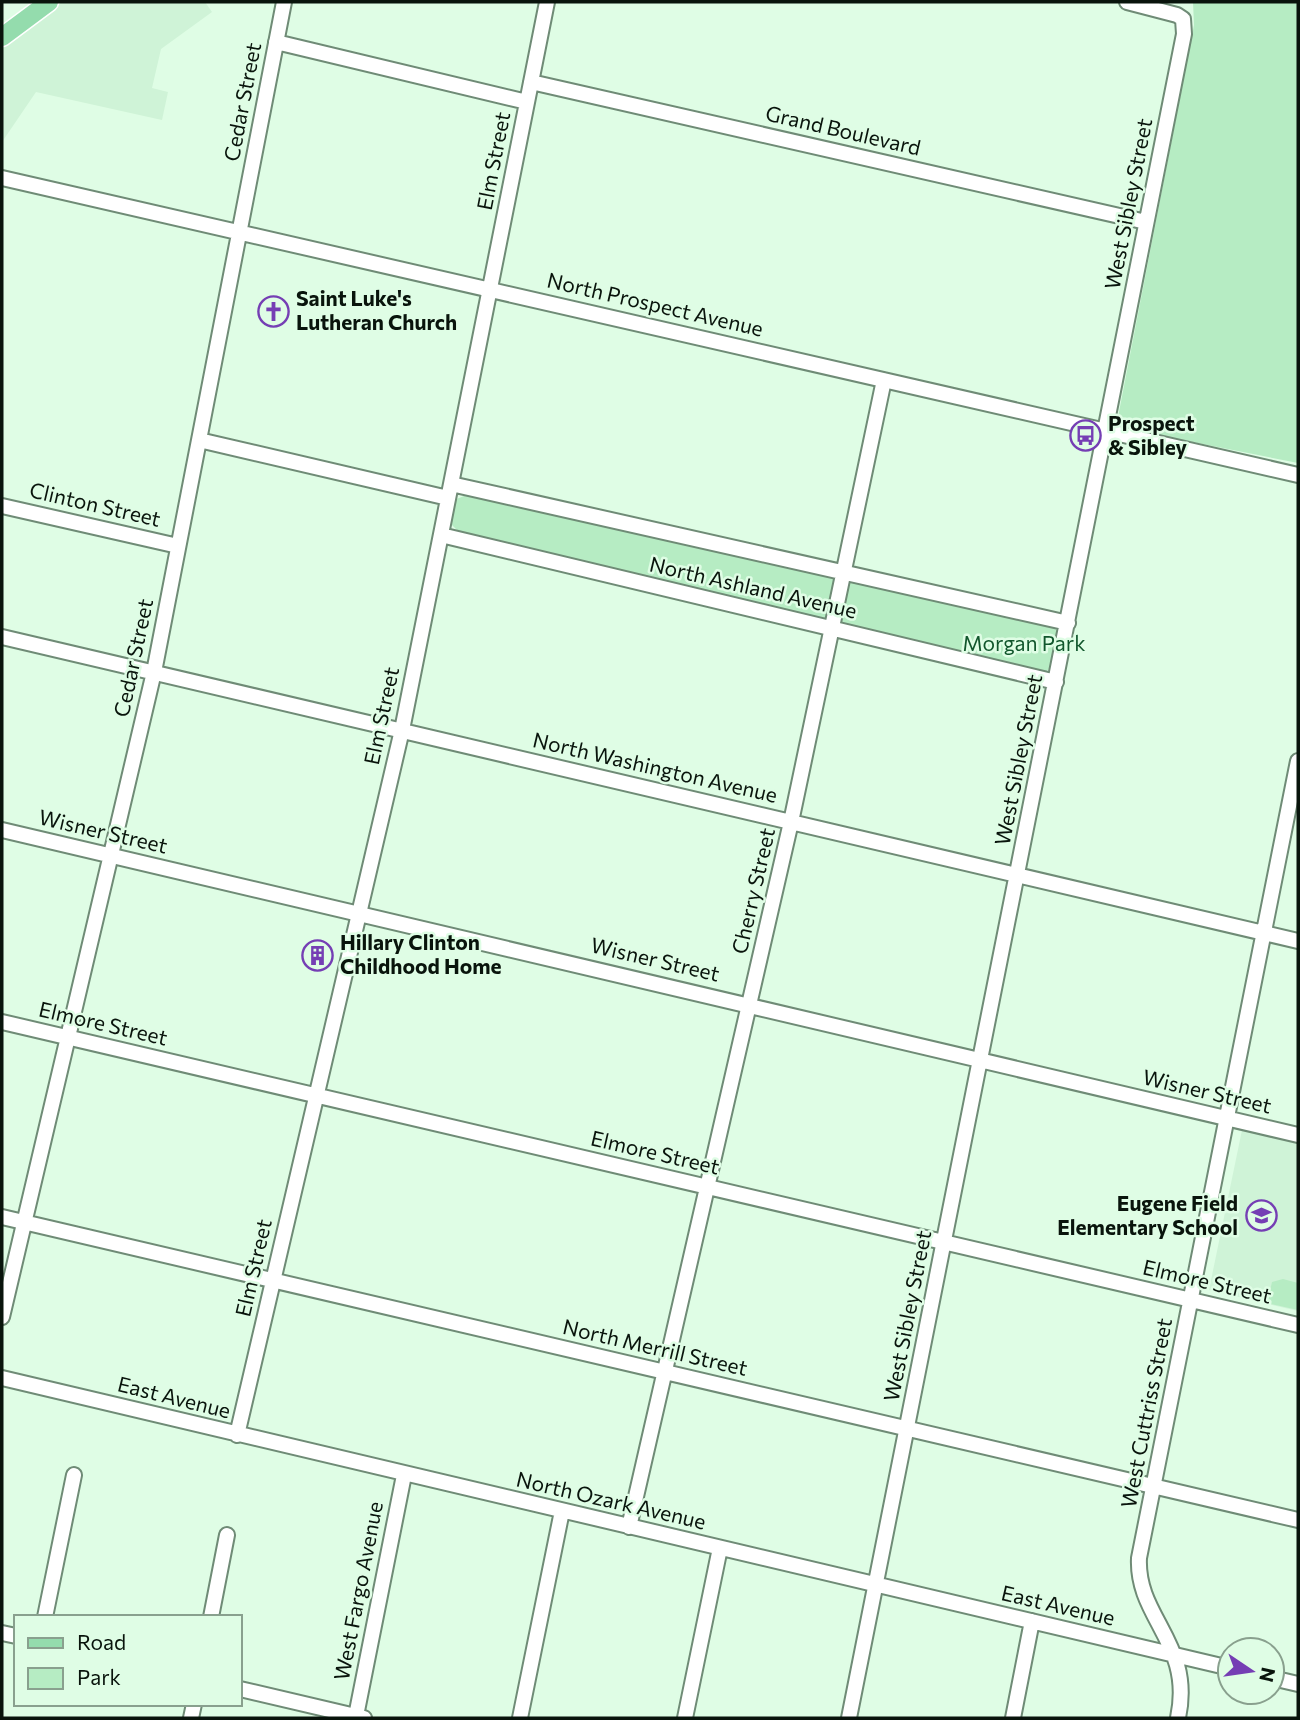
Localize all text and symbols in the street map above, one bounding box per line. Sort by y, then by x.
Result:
street label: Cedar Street [218,40,265,163]
street label: Grand Boulevard [763,100,923,160]
street label: Elm Street [471,109,514,212]
street label: West Sibley Street [1099,116,1156,291]
street label: North Prospect Avenue [545,266,766,341]
place label: Saint Luke's Lutheran Church [296,285,457,334]
church icon: Saint Luke's Lutheran Church [256,294,290,328]
place label: Prospect & Sibley [1108,410,1195,459]
bus stop icon: Prospect & Sibley [1068,419,1102,453]
street label: Clinton Street [27,476,163,531]
street label: North Ashland Avenue [647,551,859,623]
street label: Cedar Street [108,596,157,719]
park label: Morgan Park [962,630,1086,655]
street label: Elm Street [358,664,403,767]
street label: West Sibley Street [989,672,1046,847]
street label: North Washington Avenue [531,726,780,807]
street label: Wisner Street [37,804,170,857]
street label: Cherry Street [726,825,779,956]
place label: Hillary Clinton Childhood Home [340,929,502,978]
street label: Wisner Street [589,932,722,985]
building icon: Hillary Clinton Childhood Home [300,938,334,972]
street label: Elmore Street [37,996,170,1049]
street label: Wisner Street [1141,1064,1274,1117]
street label: Elmore Street [589,1125,722,1178]
place label: Eugene Field Elementary School [1057,1190,1238,1239]
school or university icon: Eugene Field Elementary School [1244,1199,1278,1233]
street label: Elm Street [229,1216,276,1319]
street label: West Sibley Street [878,1228,935,1403]
street label: Elmore Street [1141,1254,1274,1307]
street label: North Merrill Street [561,1313,750,1380]
street label: West Cuttriss Street [1115,1316,1176,1510]
street label: East Avenue [115,1370,233,1423]
street label: North Ozark Avenue [514,1466,709,1534]
street label: West Fargo Avenue [328,1499,387,1682]
street label: East Avenue [999,1579,1117,1630]
legend [14,1615,242,1706]
text: Road [77,1629,126,1654]
north arrow [1216,1636,1286,1706]
text: Park [77,1664,121,1689]
text: N [1255,1665,1281,1684]

